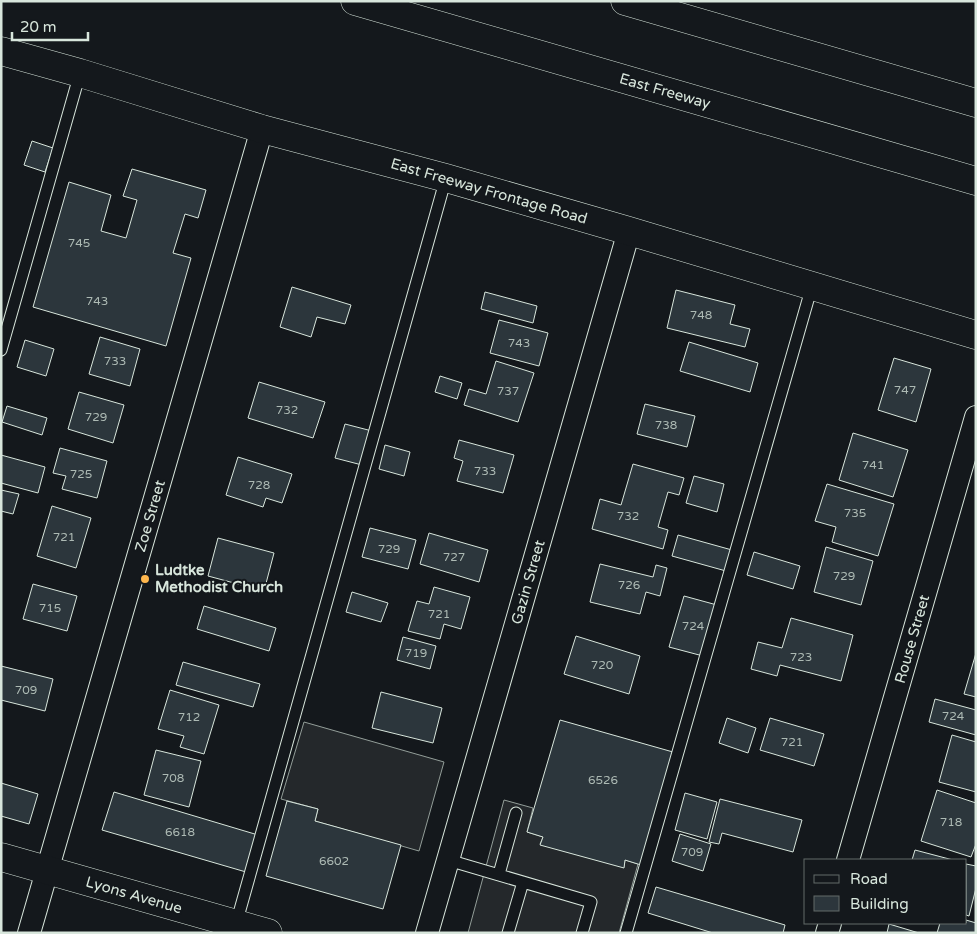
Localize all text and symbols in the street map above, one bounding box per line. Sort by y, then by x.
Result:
scale bar [12,10,89,42]
text: 20 m [20,18,57,36]
street label: East Freeway [617,69,713,113]
street label: East Freeway Frontage Road [389,154,589,228]
house number: 745 [68,236,90,250]
house number: 743 [86,294,108,308]
house number: 748 [690,308,712,322]
house number: 743 [508,336,530,350]
house number: 733 [104,354,126,368]
house number: 747 [894,383,916,397]
house number: 737 [497,384,519,398]
house number: 732 [276,403,298,417]
house number: 729 [85,410,107,424]
house number: 738 [655,418,677,432]
house number: 741 [862,458,884,472]
house number: 733 [474,464,496,478]
house number: 725 [70,467,92,481]
street label: Zoe Street [131,478,169,554]
house number: 728 [248,478,270,492]
house number: 735 [844,506,866,520]
house number: 732 [617,509,639,523]
house number: 721 [53,530,75,544]
street label: Gazin Street [507,538,549,626]
house number: 729 [378,542,400,556]
house number: 727 [443,550,465,564]
place label: Ludtke Methodist Church [155,561,283,596]
house number: 729 [833,569,855,583]
marker: Ludtke Methodist Church [139,573,151,585]
house number: 726 [618,578,640,592]
street label: Rouse Street [891,592,933,685]
house number: 715 [39,601,61,615]
house number: 721 [428,607,450,621]
house number: 724 [682,619,705,633]
house number: 719 [405,646,427,660]
house number: 723 [790,650,812,664]
house number: 720 [591,658,614,672]
house number: 709 [15,683,37,697]
house number: 724 [942,709,965,723]
house number: 712 [178,710,200,724]
house number: 721 [781,735,803,749]
house number: 708 [162,771,184,785]
house number: 6526 [588,773,618,787]
house number: 718 [940,815,962,829]
house number: 6618 [165,825,195,839]
house number: 709 [681,845,703,859]
house number: 6602 [319,854,349,868]
legend [804,859,967,924]
text: Road [850,870,888,888]
street label: Lyons Avenue [84,873,184,917]
text: Building [850,895,909,913]

